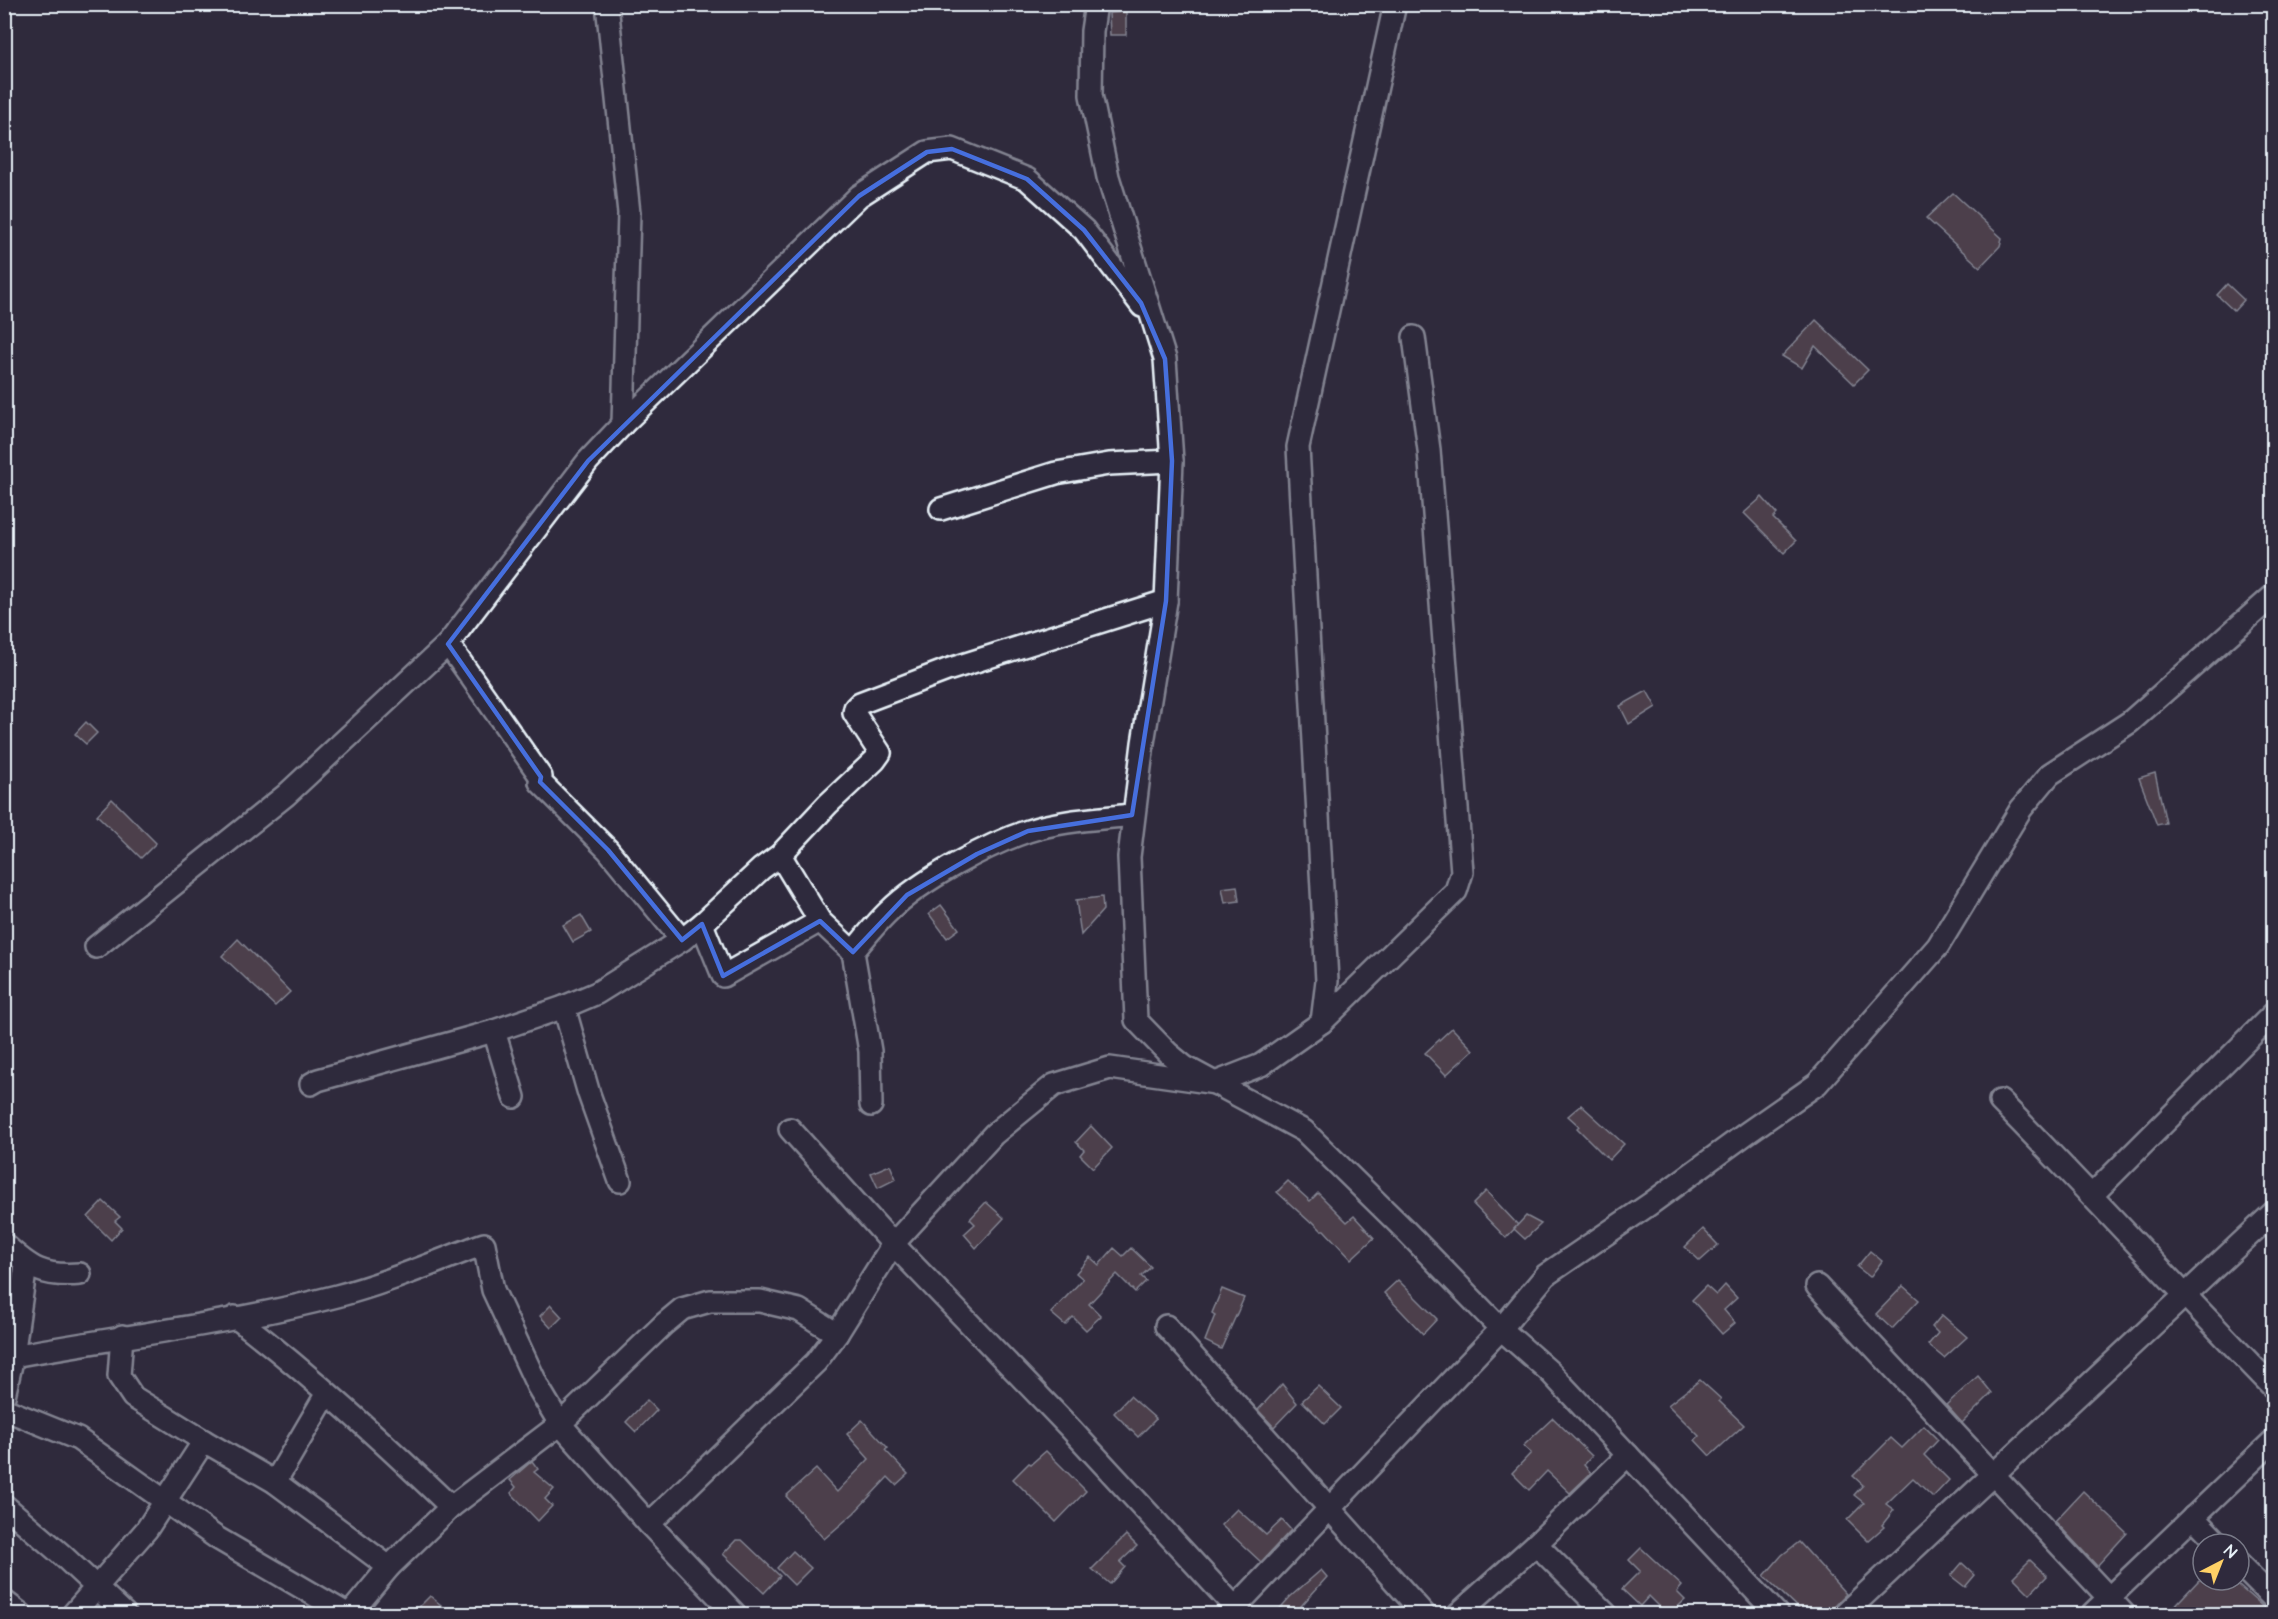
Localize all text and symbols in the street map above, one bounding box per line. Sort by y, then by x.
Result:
north arrow [2191,1532,2251,1592]
text: N [2219,1540,2241,1563]

